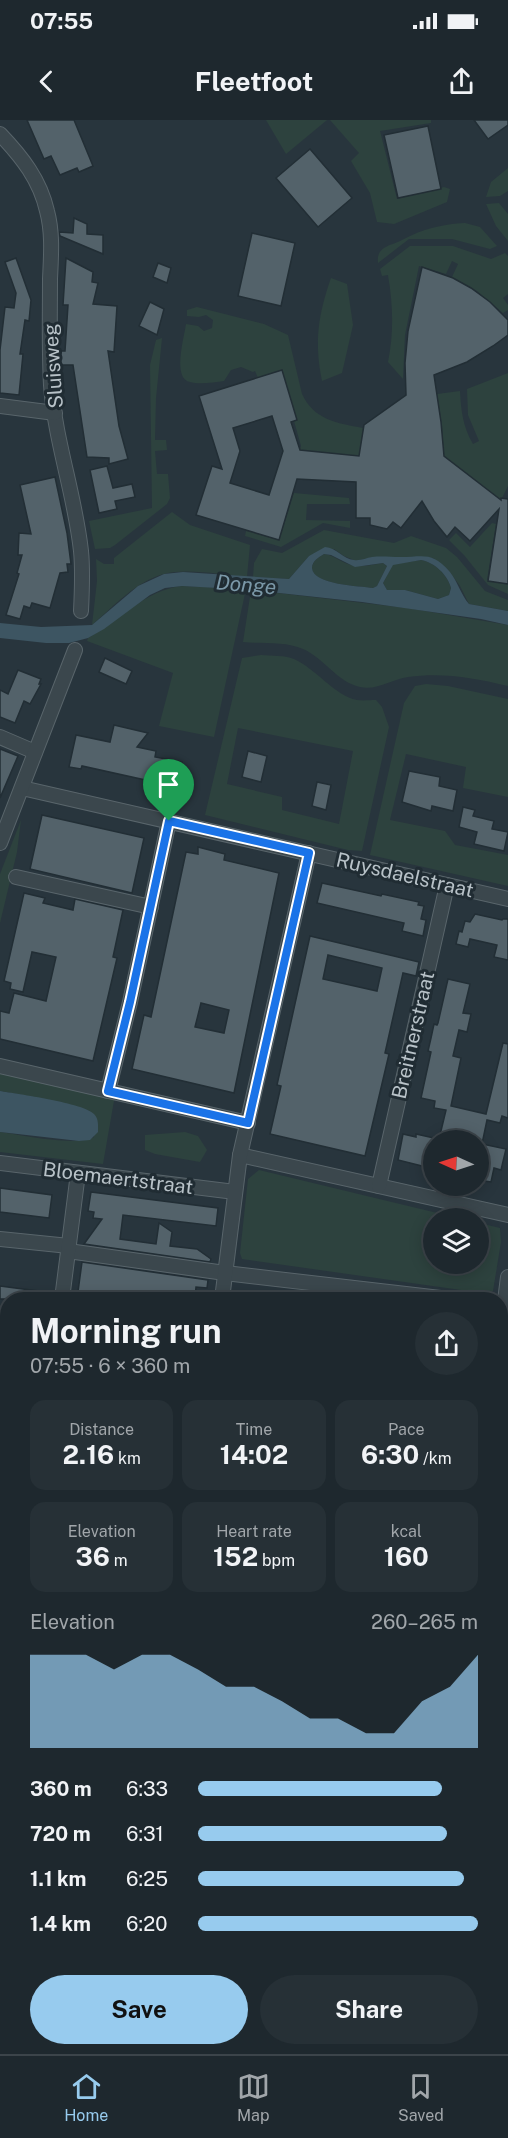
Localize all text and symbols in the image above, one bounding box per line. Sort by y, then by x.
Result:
text: 07:55 [30,8,93,34]
icon: back [30,65,63,98]
text: Fleetfoot [195,65,313,97]
icon: share [445,65,478,98]
street label: Sluisweg [38,323,68,409]
water label: Donge [215,569,277,600]
pin [143,759,194,821]
icon: arrive [152,768,185,801]
street label: Ruysdaelstraat [334,848,476,902]
street label: Breitnerstraat [387,969,439,1101]
north arrow [423,1130,489,1196]
map controls [423,1130,489,1274]
street label: Bloemaertstraat [42,1157,194,1199]
button: layers [423,1208,489,1274]
text: Morning run [30,1312,222,1350]
button: share [415,1312,478,1375]
text: 07:55 · 6 × 360 m [30,1354,190,1378]
text: Distance [69,1420,134,1439]
text: Time [236,1420,272,1439]
text: Pace [388,1420,425,1439]
text: 2.16 [62,1439,114,1470]
text: 14:02 [220,1439,288,1470]
text: 6:30 [361,1439,419,1470]
text: km [114,1449,141,1468]
text: /km [419,1449,452,1468]
text: Elevation [68,1522,136,1541]
text: Heart rate [216,1522,292,1541]
text: kcal [391,1522,422,1541]
text: 36 [76,1541,110,1572]
text: 152 [213,1541,258,1572]
text: 160 [384,1541,429,1572]
text: m [110,1551,128,1570]
text: bpm [258,1551,295,1570]
text: Elevation [30,1610,115,1634]
text: 260–265 m [371,1610,478,1634]
text: 360 m [30,1777,92,1801]
text: 6:33 [126,1777,168,1801]
text: 720 m [30,1822,91,1846]
text: 6:31 [126,1822,164,1846]
text: 1.1 km [30,1867,87,1891]
text: 6:25 [126,1867,168,1891]
text: 1.4 km [30,1912,91,1936]
text: 6:20 [126,1912,168,1936]
button: Save [30,1975,248,2044]
button: Share [260,1975,478,2044]
tab: Home [64,2070,108,2125]
tab: Map [237,2070,270,2125]
tab: Saved [398,2070,444,2125]

